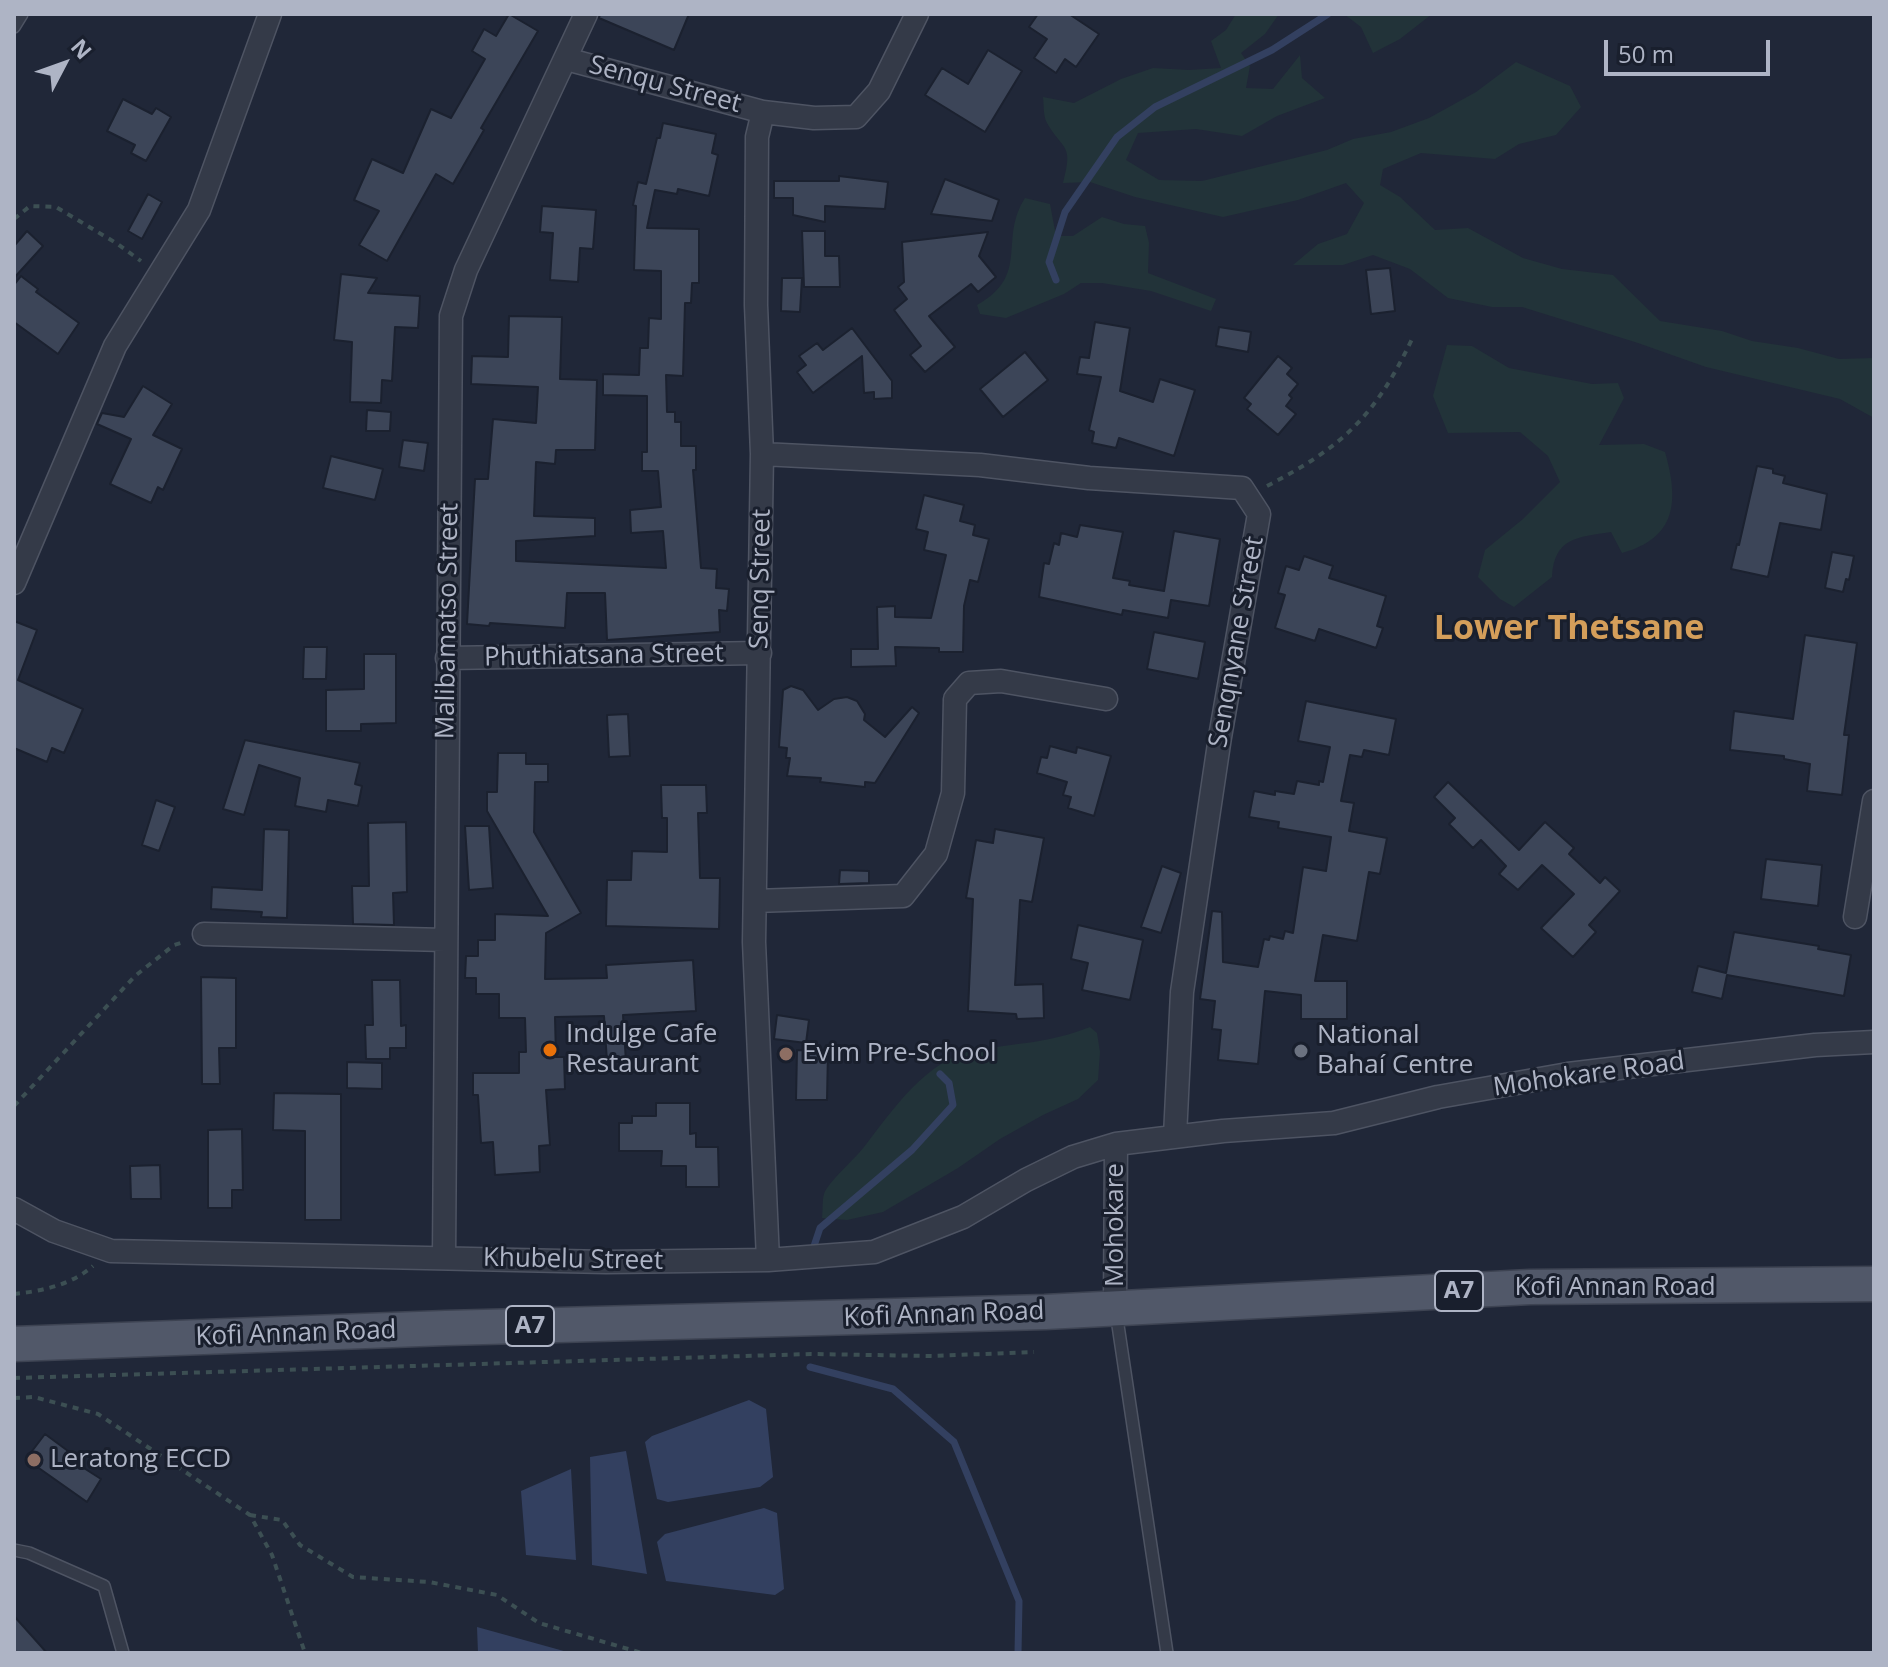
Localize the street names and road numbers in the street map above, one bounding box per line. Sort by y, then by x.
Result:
street label: Senqu Street [586,50,744,120]
street label: Malibamatso Street [430,502,466,740]
street label: Senq Street [744,509,778,649]
street label: Senqnyane Street [1203,534,1271,750]
street label: Phuthiatsana Street [484,638,724,674]
street label: Mohokare Road [1491,1046,1687,1104]
street label: Mohokare [1100,1163,1132,1287]
street label: Khubelu Street [483,1243,663,1277]
road number: A7 [1435,1271,1483,1311]
street label: Kofi Annan Road [1514,1272,1716,1304]
street label: Kofi Annan Road [843,1296,1045,1334]
road number: A7 [506,1306,554,1346]
street label: Kofi Annan Road [195,1315,397,1353]

